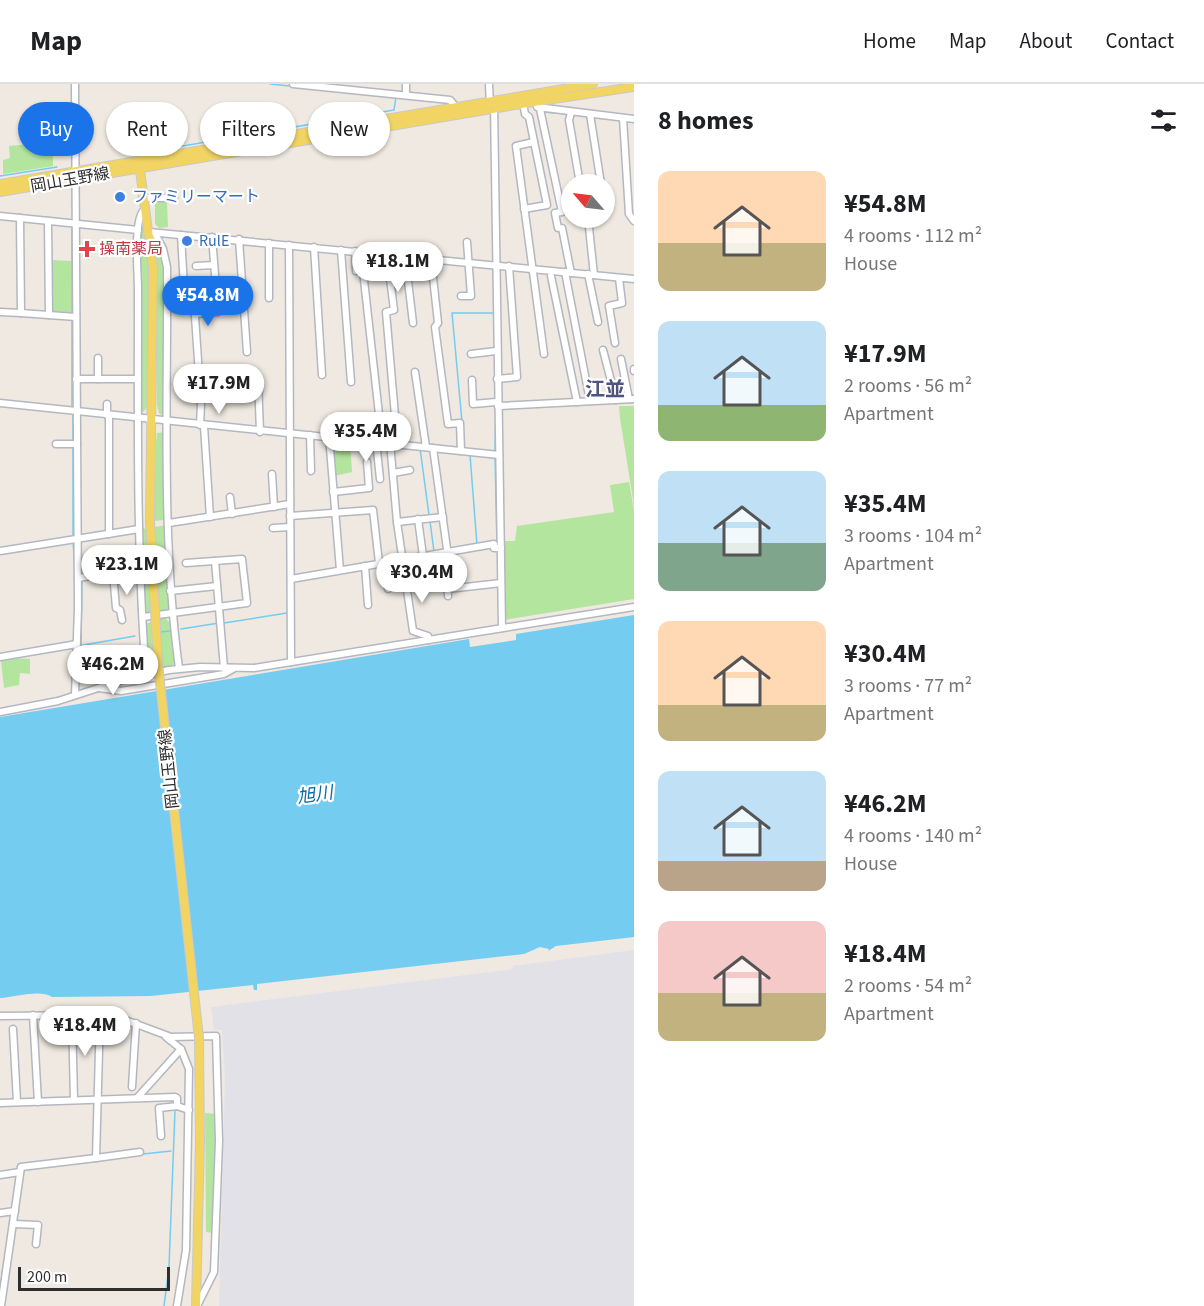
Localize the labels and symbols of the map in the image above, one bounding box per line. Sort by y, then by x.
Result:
street label: 岡山玉野線 [29,162,111,198]
north arrow [561,174,615,228]
place label: ファミリーマート [132,186,260,208]
marker: ファミリーマート [113,190,127,204]
place label: RulE [199,230,229,252]
marker: RulE [180,234,194,248]
place label: 操南薬局 [99,238,163,260]
marker: 操南薬局 [80,242,94,256]
pin: ¥18.1M [349,242,447,293]
pin: ¥54.8M [159,276,257,327]
pin: ¥17.9M [170,364,268,415]
district label: 江並 [585,376,625,404]
pin: ¥35.4M [317,412,415,463]
pin: ¥23.1M [78,545,176,596]
pin: ¥30.4M [373,553,471,604]
pin: ¥46.2M [64,645,162,696]
street label: 岡山玉野線 [154,728,184,810]
water label: 旭川 [295,780,337,810]
pin: ¥18.4M [36,1006,134,1057]
scale bar [18,1264,170,1292]

